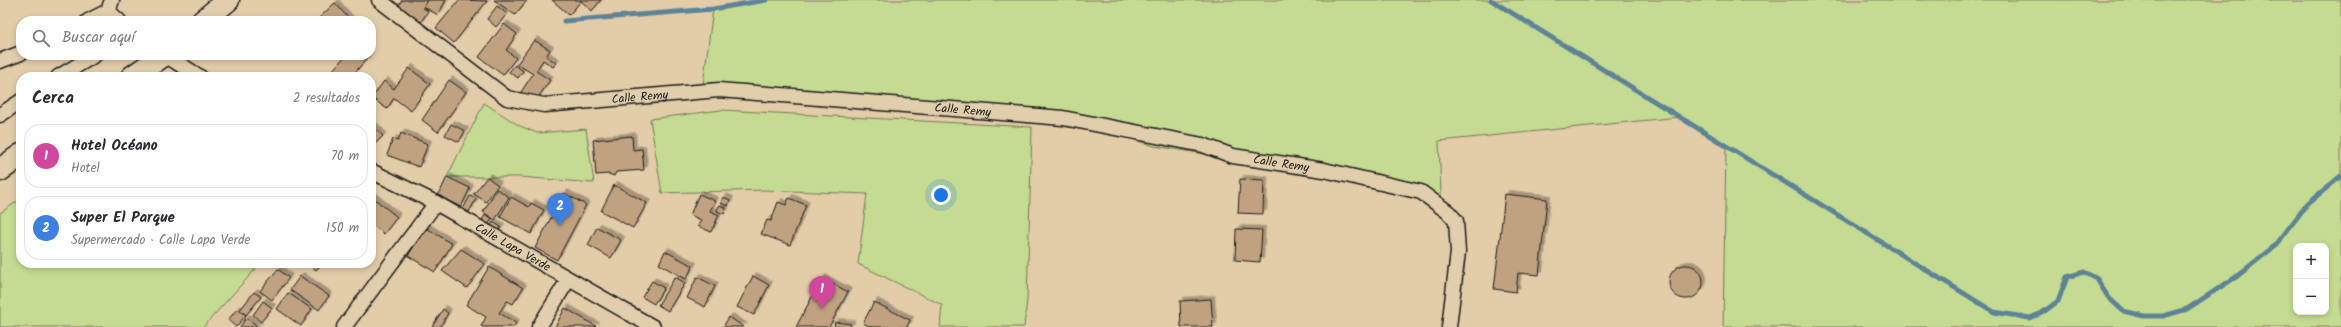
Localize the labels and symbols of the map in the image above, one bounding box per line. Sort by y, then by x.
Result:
street label: Calle Remy [611,85,669,109]
street label: Calle Remy [934,99,992,122]
street label: Calle Remy [1252,150,1311,178]
your location [931,185,951,205]
pin: 2 [547,193,573,226]
street label: Calle Lapa Verde [471,218,555,277]
pin: 1 [809,276,835,309]

